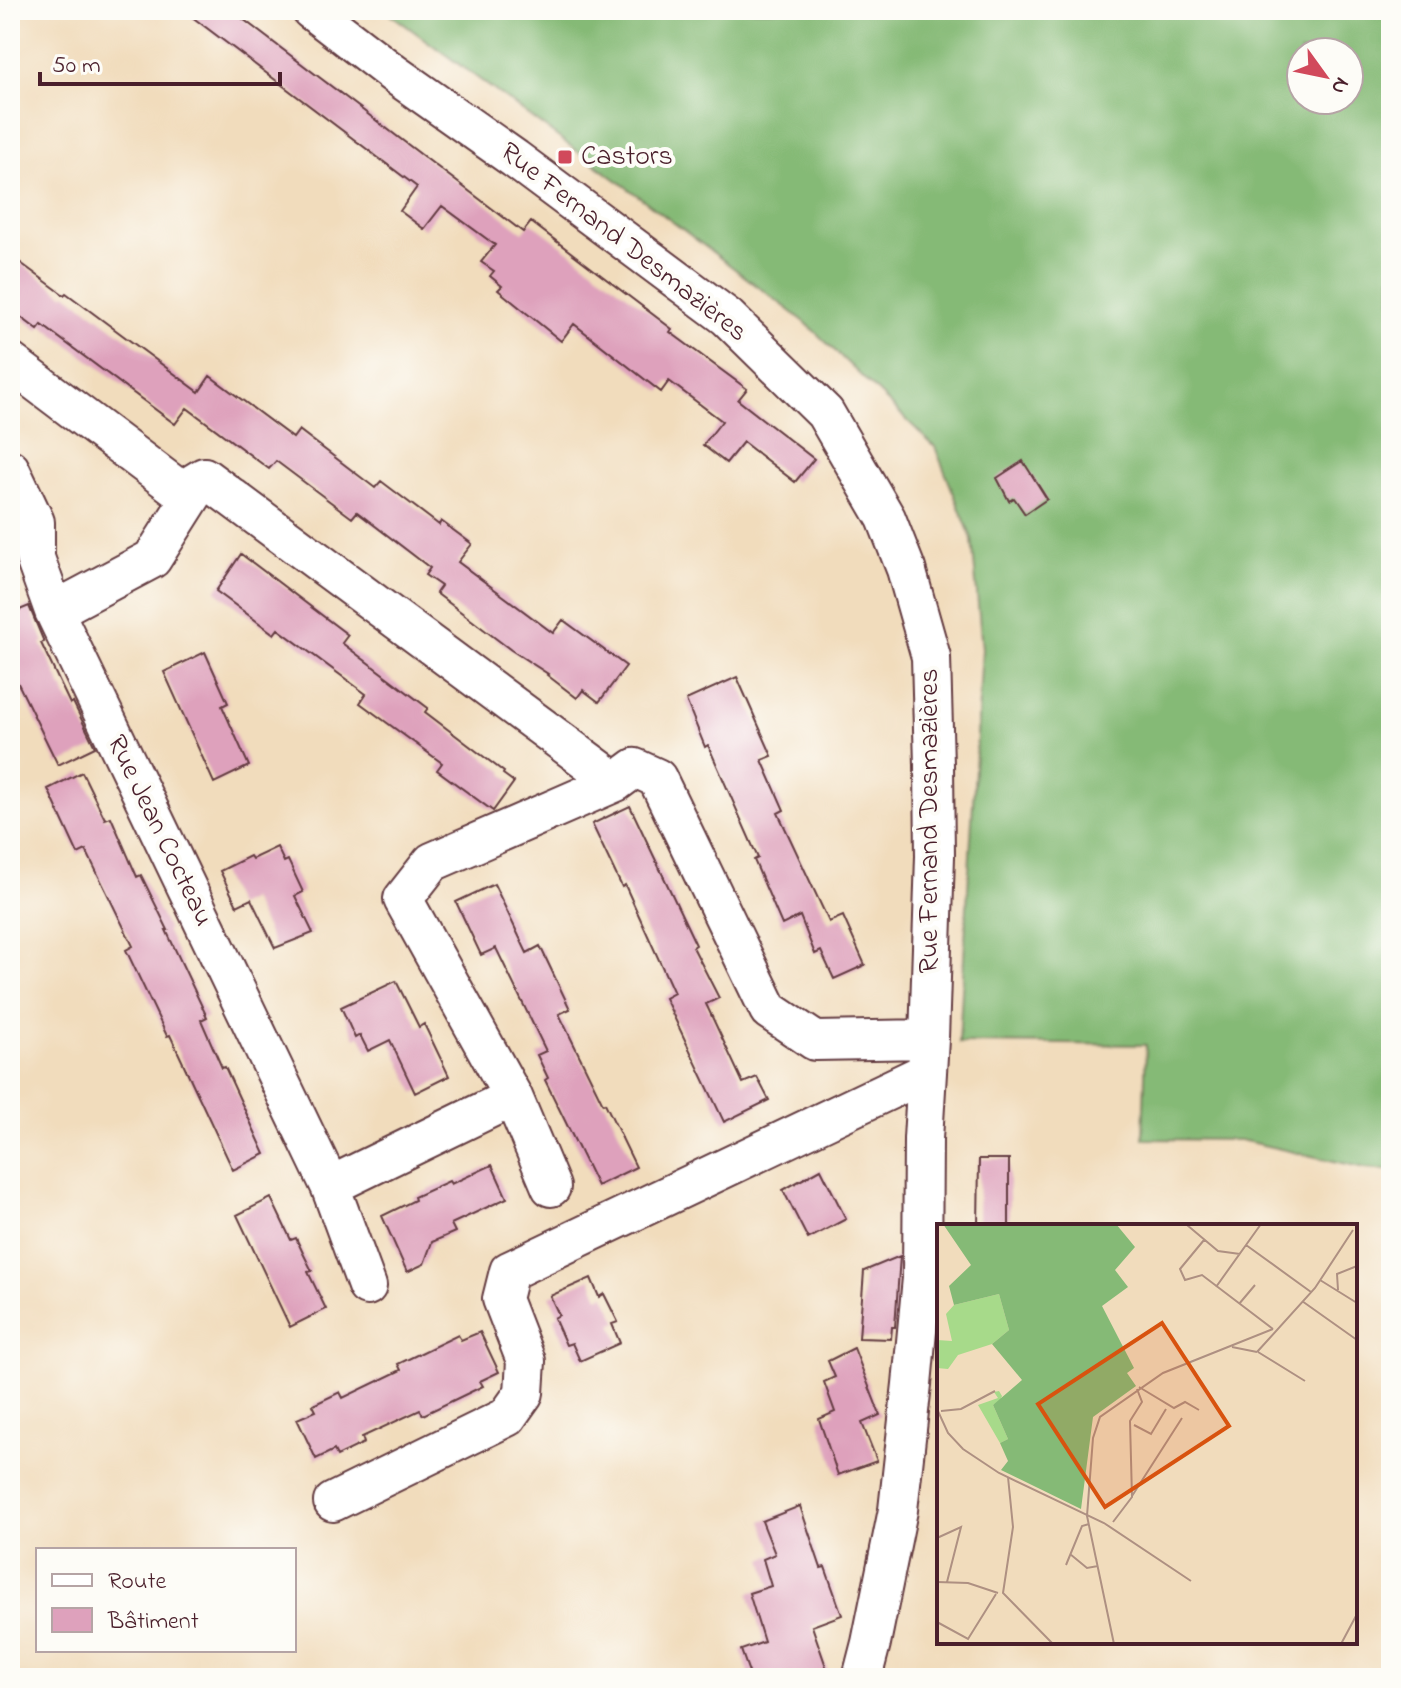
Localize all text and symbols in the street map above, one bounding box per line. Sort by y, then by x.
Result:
scale bar [40,36,280,86]
north arrow [1285,36,1365,116]
text: 50 m [52,49,101,84]
text: N [1322,70,1357,100]
street label: Rue Fernand Desmazières [490,133,756,353]
place label: Castors [581,137,673,178]
marker: Castors [556,148,574,166]
street label: Rue Fernand Desmazières [910,669,951,973]
street label: Rue Jean Cocteau [95,728,223,934]
inset map [937,1224,1357,1644]
legend [36,1548,296,1652]
text: Route [108,1565,166,1600]
text: Bâtiment [107,1605,199,1640]

